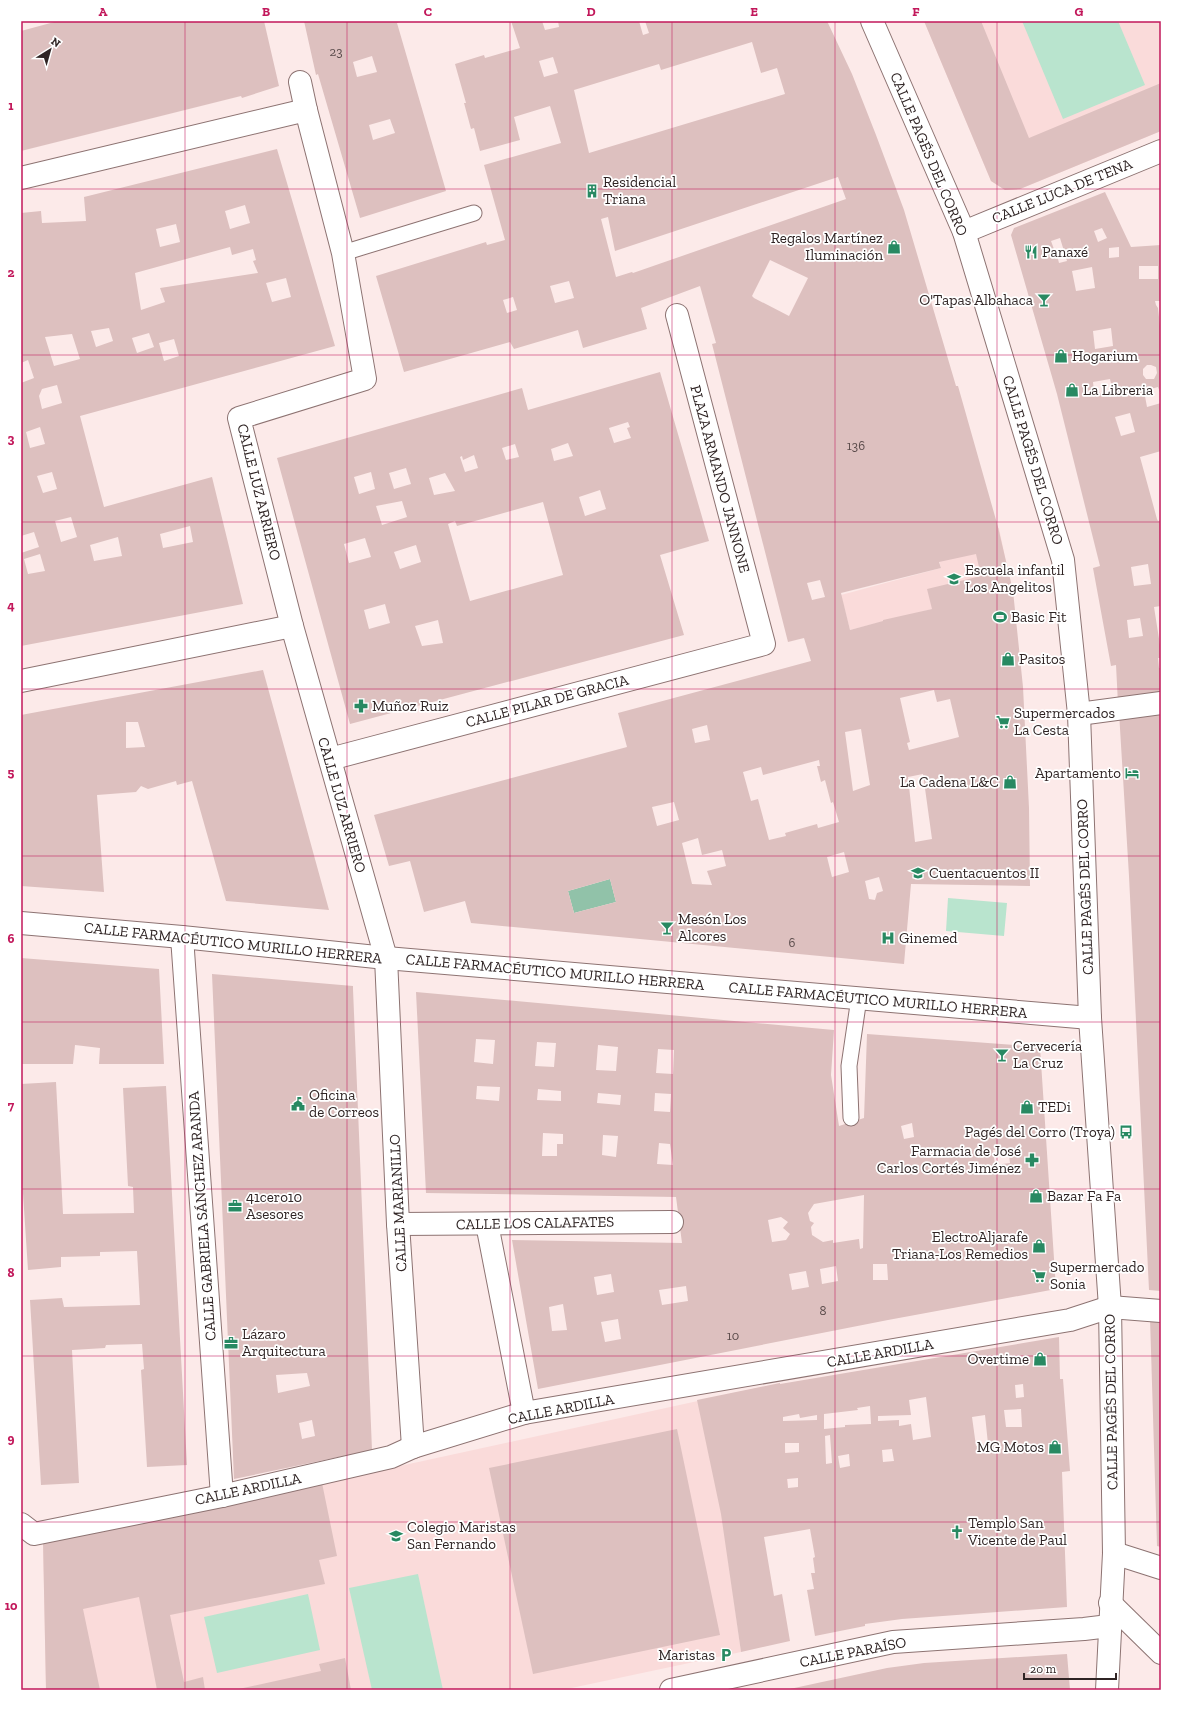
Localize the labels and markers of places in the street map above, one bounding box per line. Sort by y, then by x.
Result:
place label: Residencial Triana [603,173,676,208]
building icon: Residencial Triana [584,183,600,199]
place label: Regalos Martínez Iluminación [771,229,883,264]
shop icon: Regalos Martínez Iluminación [886,239,902,255]
place label: Panaxé [1042,243,1088,261]
restaurant icon: Panaxé [1023,244,1039,260]
place label: O'Tapas Albahaca [919,291,1033,309]
bar icon: O'Tapas Albahaca [1036,292,1052,308]
place label: Hogarium [1072,347,1138,365]
shop icon: Hogarium [1053,348,1069,364]
place label: La Libreria [1083,381,1153,399]
shop icon: La Libreria [1064,382,1080,398]
place label: Escuela infantil Los Angelitos [965,561,1065,596]
school or university icon: Escuela infantil Los Angelitos [946,571,962,587]
place label: Basic Fit [1011,608,1067,626]
sports icon: Basic Fit [992,609,1008,625]
place label: Pasitos [1019,650,1065,668]
shop icon: Pasitos [1000,651,1016,667]
place label: Muñoz Ruiz [372,697,449,715]
pharmacy icon: Muñoz Ruiz [353,698,369,714]
place label: Supermercados La Cesta [1014,704,1115,739]
supermarket icon: Supermercados La Cesta [995,714,1011,730]
place label: Apartamento [1035,764,1121,782]
hotel icon: Apartamento [1124,765,1140,781]
place label: La Cadena L&C [900,773,999,791]
shop icon: La Cadena L&C [1002,774,1018,790]
place label: Cuentacuentos II [929,864,1040,882]
school or university icon: Cuentacuentos II [910,865,926,881]
place label: Mesón Los Alcores [678,910,747,945]
bar icon: Mesón Los Alcores [659,920,675,936]
place label: Ginemed [899,929,958,947]
hospital icon: Ginemed [880,930,896,946]
place label: Cervecería La Cruz [1013,1037,1082,1072]
bar icon: Cervecería La Cruz [994,1047,1010,1063]
place label: Oficina de Correos [309,1086,379,1121]
public building icon: Oficina de Correos [290,1096,306,1112]
place label: TEDi [1038,1098,1071,1116]
shop icon: TEDi [1019,1099,1035,1115]
place label: Pagés del Corro (Troya) [965,1123,1115,1141]
bus stop icon: Pagés del Corro (Troya) [1118,1124,1134,1140]
place label: Farmacia de José Carlos Cortés Jiménez [877,1142,1021,1177]
pharmacy icon: Farmacia de José Carlos Cortés Jiménez [1024,1152,1040,1168]
place label: Bazar Fa Fa [1047,1187,1121,1205]
place label: 41cero10 Asesores [246,1188,304,1223]
shop icon: Bazar Fa Fa [1028,1188,1044,1204]
office icon: 41cero10 Asesores [227,1198,243,1214]
place label: ElectroAljarafe Triana-Los Remedios [892,1228,1028,1263]
shop icon: ElectroAljarafe Triana-Los Remedios [1031,1238,1047,1254]
place label: Supermercado Sonia [1050,1258,1145,1293]
supermarket icon: Supermercado Sonia [1031,1268,1047,1284]
place label: Lázaro Arquitectura [242,1325,326,1360]
office icon: Lázaro Arquitectura [223,1335,239,1351]
place label: Overtime [968,1350,1029,1368]
shop icon: Overtime [1032,1351,1048,1367]
place label: MG Motos [977,1438,1044,1456]
shop icon: MG Motos [1047,1439,1063,1455]
place label: Templo San Vicente de Paul [967,1514,1067,1549]
place label: Colegio Maristas San Fernando [407,1518,516,1553]
church icon: Templo San Vicente de Paul [949,1524,965,1540]
school or university icon: Colegio Maristas San Fernando [388,1528,404,1544]
place label: Maristas [658,1646,715,1664]
parking icon: Maristas [718,1647,734,1663]

